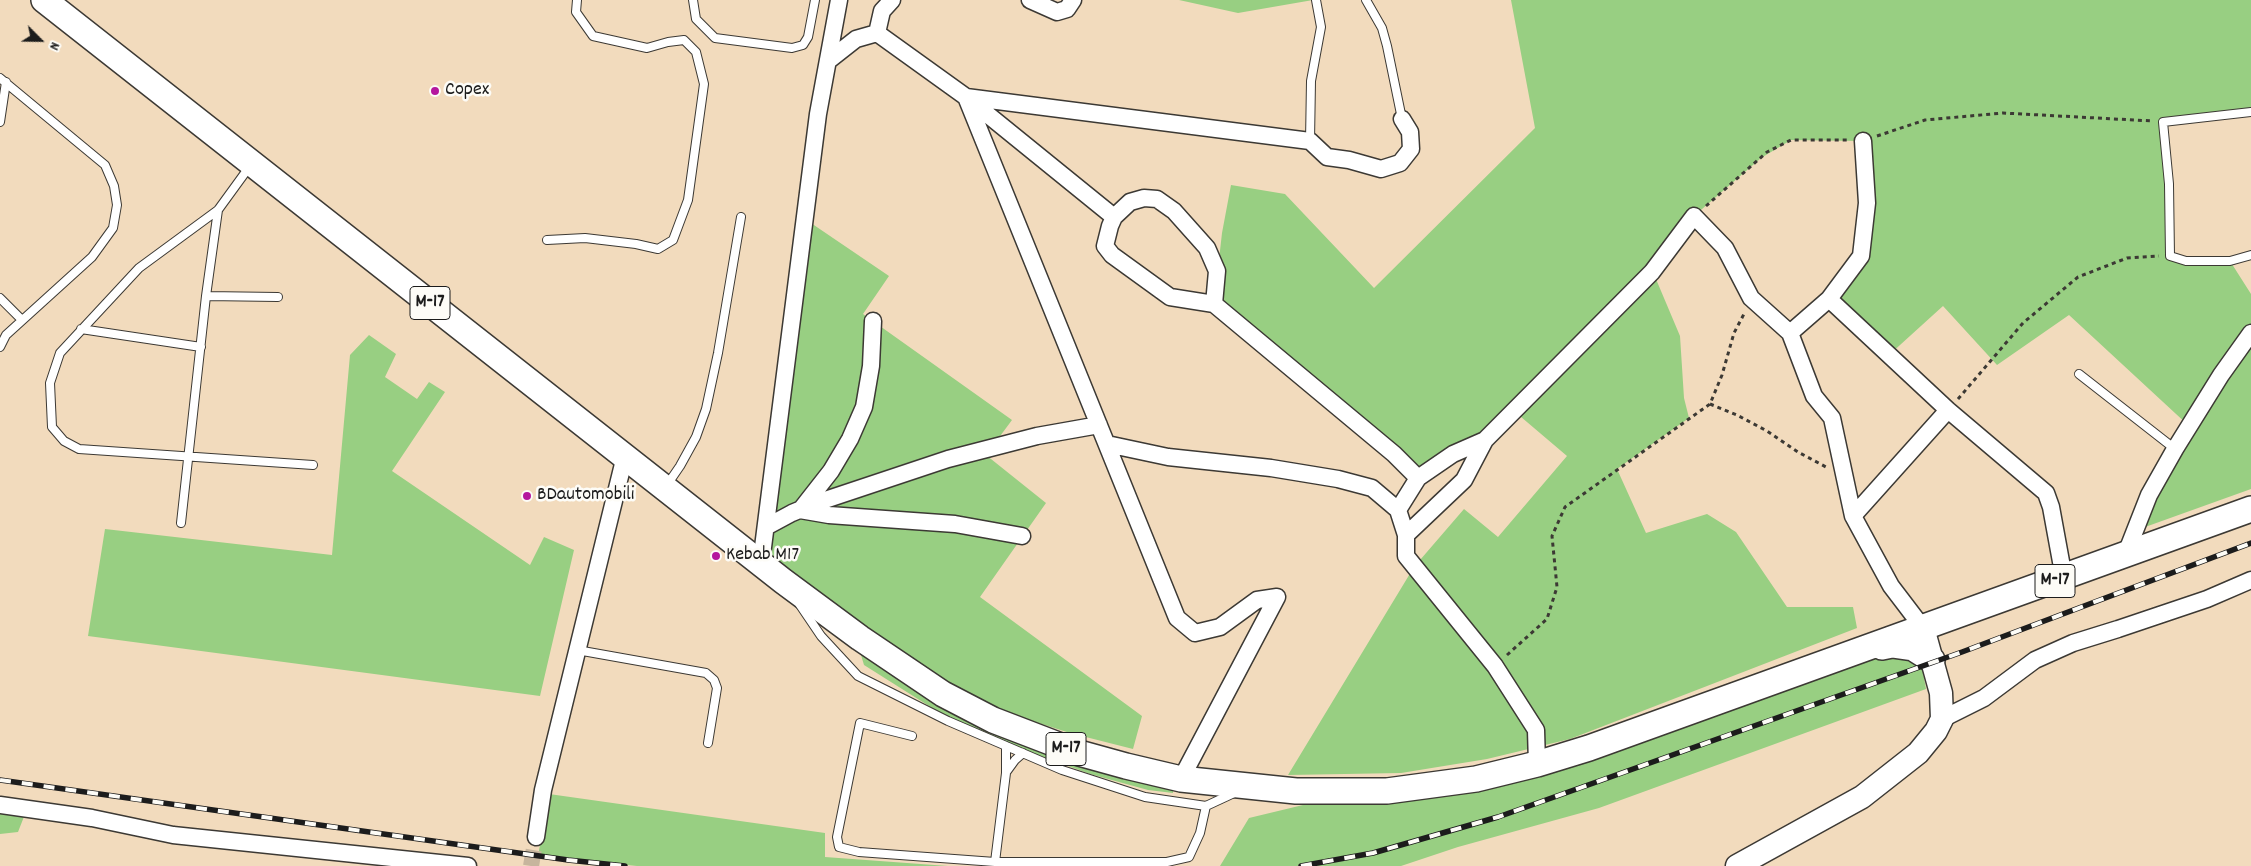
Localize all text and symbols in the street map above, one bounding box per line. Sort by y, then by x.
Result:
north arrow [15,15,65,65]
text: N [43,39,64,53]
place label: Copex [445,79,489,103]
marker: Copex [429,85,441,97]
road number: M-17 [410,286,450,320]
place label: BDautomobili [537,484,634,508]
marker: BDautomobili [521,490,533,502]
place label: Kebab M17 [726,544,799,568]
marker: Kebab M17 [710,550,722,562]
road number: M-17 [2035,564,2075,598]
road number: M-17 [1046,732,1086,766]

